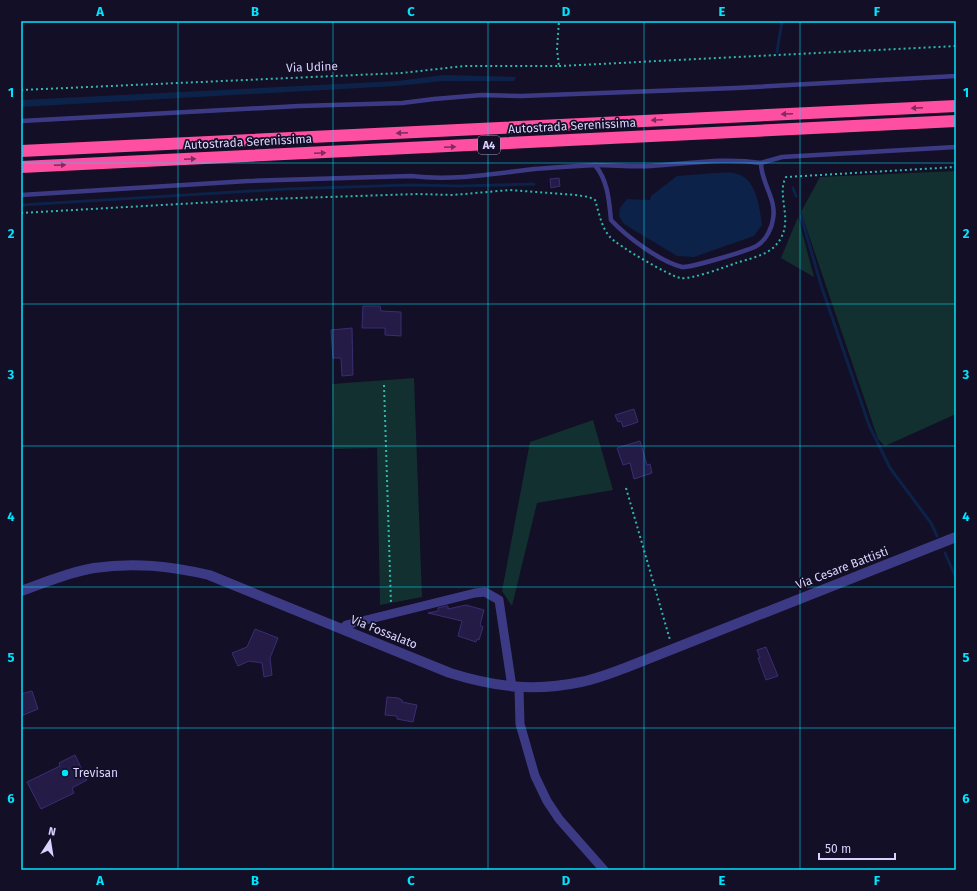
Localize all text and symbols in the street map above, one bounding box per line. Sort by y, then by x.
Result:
text: A [95,4,104,19]
text: B [251,4,259,19]
text: C [407,4,415,19]
text: D [562,4,571,19]
text: E [719,4,726,19]
text: F [874,4,881,19]
street label: Via Udine [286,59,338,75]
text: 1 [8,85,14,100]
text: 1 [963,85,969,100]
one-way arrow [910,105,923,111]
one-way arrow [780,111,793,117]
street label: Autostrada Serenissima [508,116,636,136]
one-way arrow [650,117,663,123]
one-way arrow [396,129,408,136]
street label: Autostrada Serenissima [184,132,312,152]
road number: A4 [478,136,500,154]
one-way arrow [444,143,456,150]
one-way arrow [314,150,327,156]
one-way arrow [184,156,197,162]
one-way arrow [54,162,66,169]
text: 2 [8,226,15,241]
text: 2 [963,226,970,241]
text: 3 [7,367,15,382]
text: 3 [962,367,970,382]
text: 4 [7,509,15,524]
text: 4 [962,509,970,524]
street label: Via Cesare Battisti [794,544,890,592]
street label: Via Fossalato [349,612,419,652]
text: 5 [8,650,15,665]
text: 5 [963,650,970,665]
place label: Trevisan [73,766,118,780]
marker: Trevisan [60,768,70,778]
text: 6 [7,791,15,806]
text: 6 [962,791,970,806]
north arrow [30,821,70,861]
text: N [47,825,57,839]
scale bar [819,835,895,861]
text: 50 m [825,842,851,856]
text: A [95,873,104,888]
text: B [251,873,259,888]
text: C [407,873,415,888]
text: D [562,873,571,888]
text: E [719,873,726,888]
text: F [874,873,881,888]

